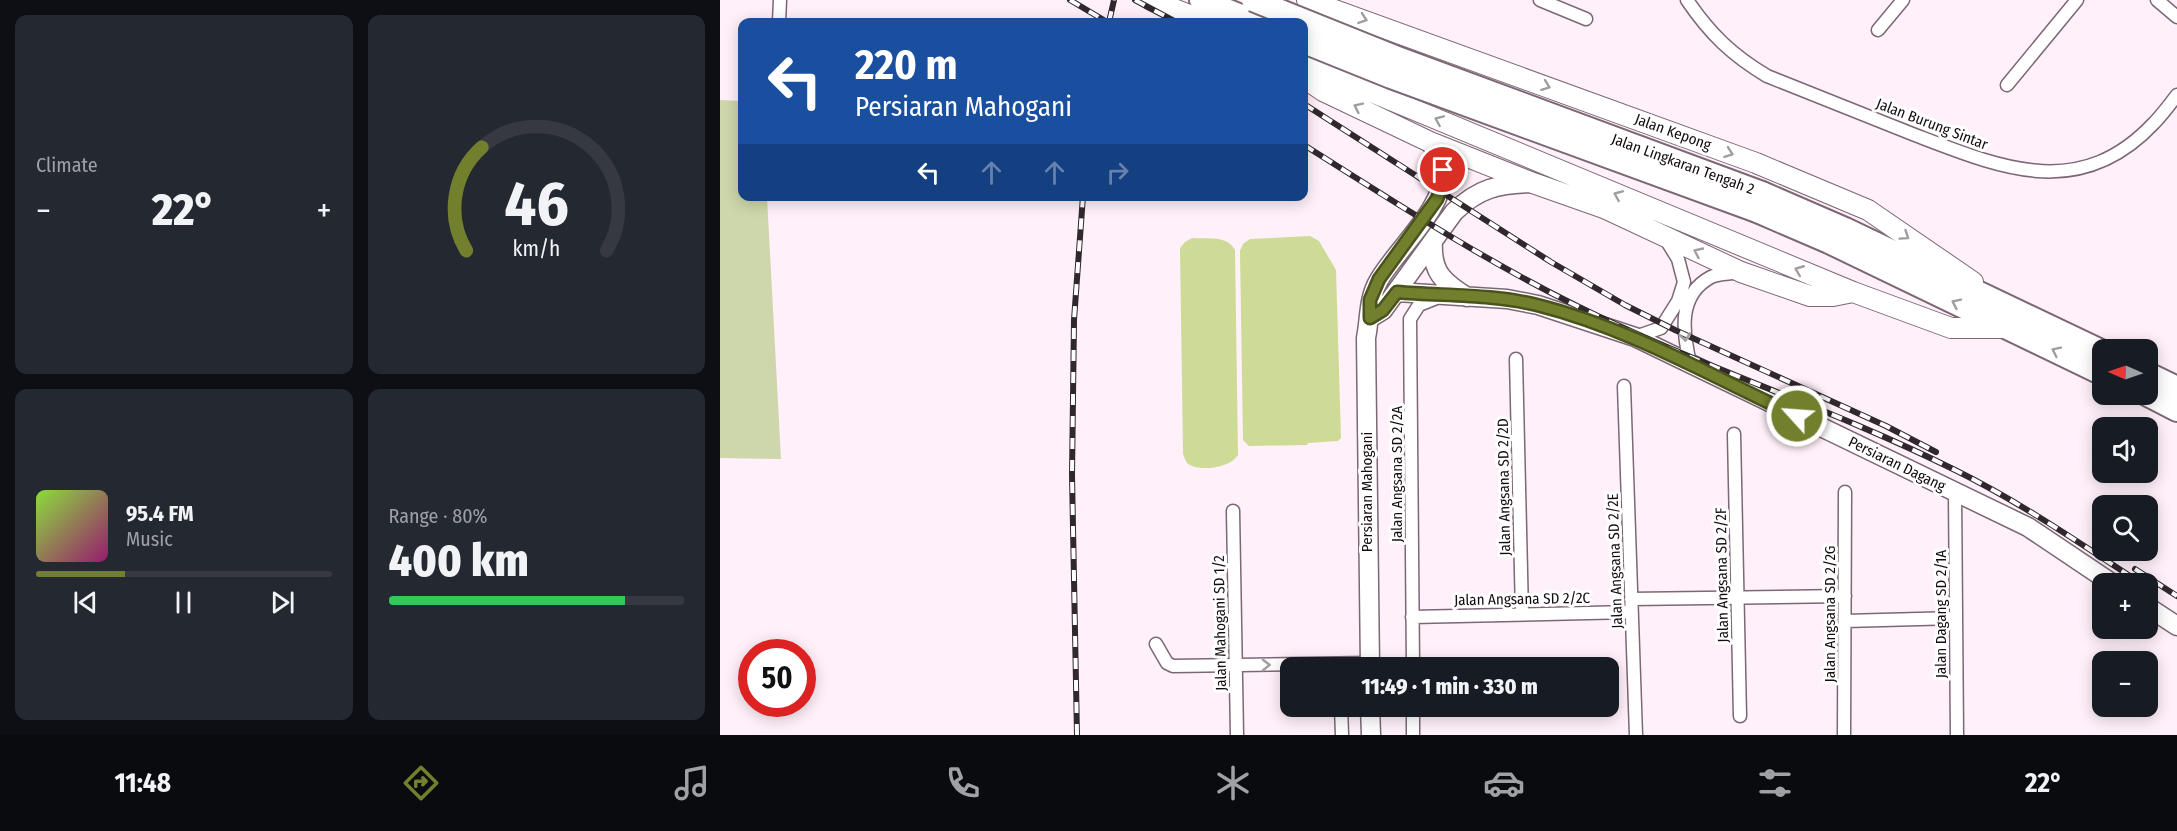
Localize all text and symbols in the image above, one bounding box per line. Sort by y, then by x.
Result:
one-way arrow [1357,12,1367,25]
text: 220 m [855,40,958,90]
icon: left [756,42,834,120]
one-way arrow [1540,78,1551,91]
text: Persiaran Mahogani [855,91,1072,123]
street label: Jalan Burung Sintar [1874,94,1991,154]
one-way arrow [1353,103,1364,115]
street label: Jalan Kepong [1632,110,1714,154]
one-way arrow [1434,115,1445,127]
street label: Jalan Lingkaran Tengah 2 [1609,130,1757,198]
pin [1417,144,1468,195]
one-way arrow [1723,146,1734,158]
text: Climate [36,153,98,177]
icon: arrive [1426,153,1459,186]
icon: left [912,156,945,189]
icon: ahead [975,156,1008,189]
icon: ahead [1038,156,1071,189]
icon: right [1101,156,1134,189]
text: 46 [504,167,569,242]
text: 22° [152,183,215,237]
text: − [36,191,51,231]
text: + [316,191,332,231]
one-way arrow [1614,191,1625,203]
one-way arrow [1898,228,1909,239]
text: km/h [512,237,560,263]
one-way arrow [1694,248,1705,260]
one-way arrow [1794,265,1805,277]
one-way arrow [1951,299,1962,311]
one-way arrow [1679,332,1691,342]
north arrow [2092,339,2158,405]
map controls [2092,339,2158,717]
one-way arrow [2051,347,2062,359]
position arrow [1765,384,1829,448]
street label: Jalan Angsana SD 2/2A [1388,406,1406,542]
button: sound [2092,417,2158,483]
street label: Jalan Angsana SD 2/2D [1494,418,1514,556]
street label: Persiaran Mahogani [1358,432,1376,552]
street label: Persiaran Dagang [1846,433,1948,495]
street label: Jalan Angsana SD 2/2E [1604,493,1626,629]
button: search [2092,495,2158,561]
text: 95.4 FM [126,500,194,527]
text: Range · 80% [389,504,488,528]
street label: Jalan Angsana SD 2/2F [1712,507,1732,643]
text: Music [126,527,173,551]
text: 400 km [389,534,529,588]
street label: Jalan Angsana SD 2/2G [1821,546,1839,682]
street label: Jalan Dagang SD 2/1A [1932,550,1950,678]
street label: Jalan Mahogani SD 1/2 [1210,555,1230,691]
button: + [2092,573,2158,639]
icon: previous [69,586,102,619]
icon: pause [167,586,200,619]
icon: next [266,586,299,619]
street label: Jalan Angsana SD 2/2C [1454,589,1590,609]
speed limit sign: 50 [738,639,816,717]
button: − [2092,651,2158,717]
one-way arrow [1261,659,1270,671]
text: 11:49 · 1 min · 330 m [1361,673,1538,700]
icon: directions [400,762,442,804]
icon: music [671,762,713,804]
icon: phone [942,762,984,804]
icon: climate [1212,762,1254,804]
icon: car [1483,762,1525,804]
icon: filters [1754,762,1796,804]
text: 11:48 [114,767,171,799]
text: 22° [2025,767,2063,799]

